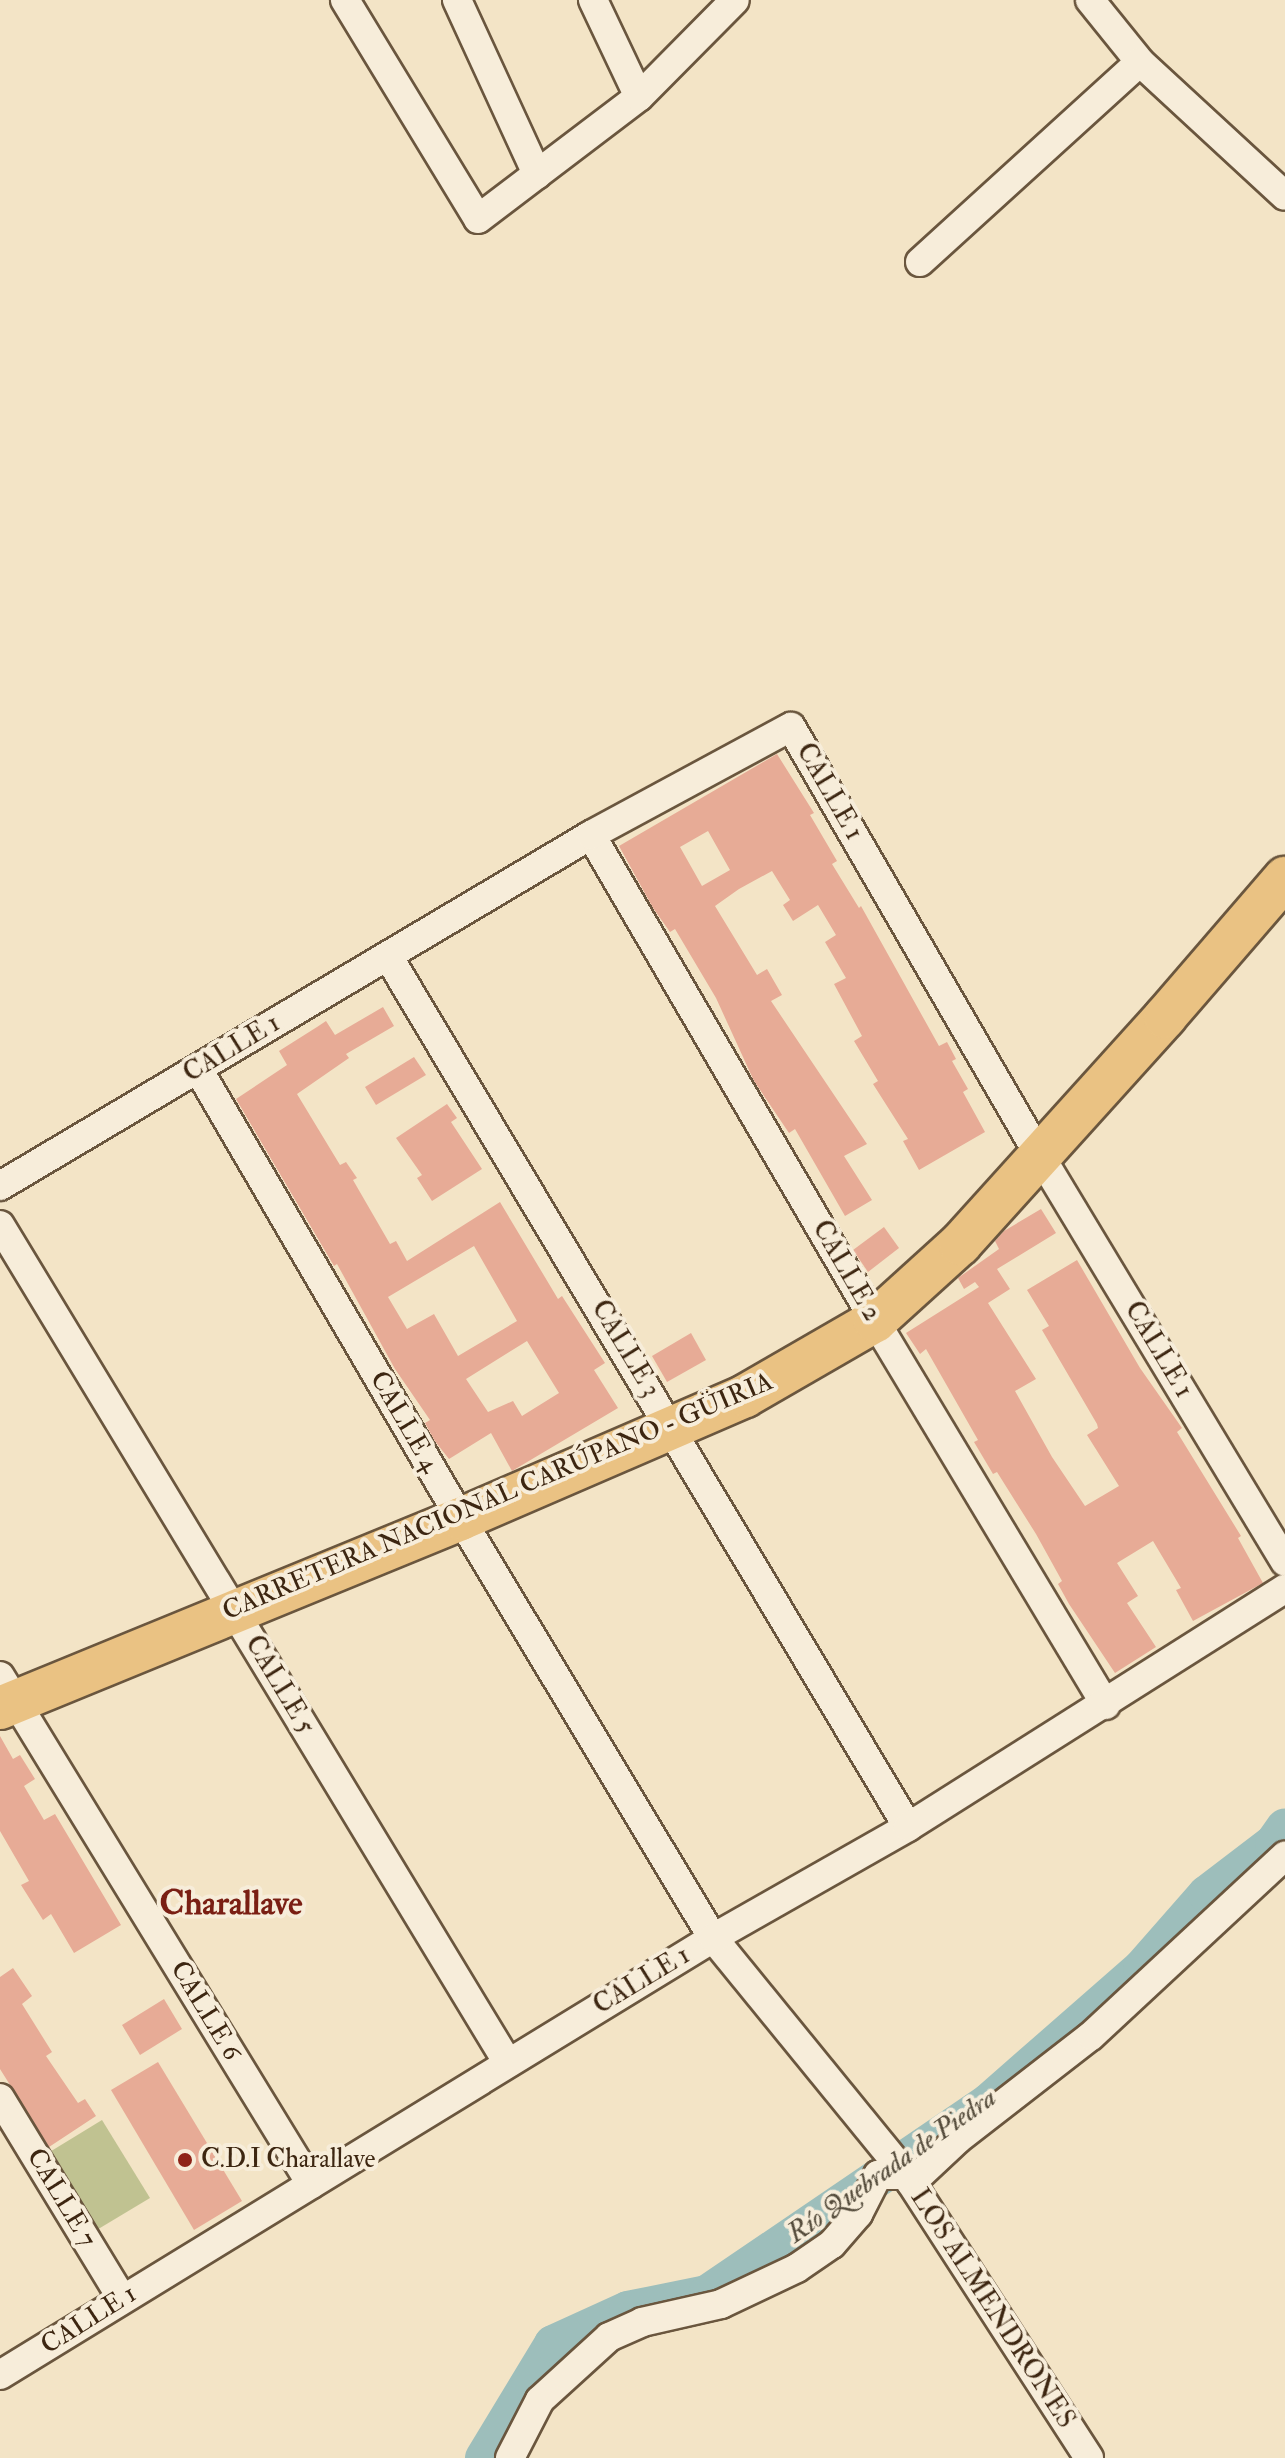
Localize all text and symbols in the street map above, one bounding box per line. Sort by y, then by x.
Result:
street label: CALLE 1 [789,738,869,846]
street label: CALLE 1 [178,1008,286,1090]
street label: CALLE 2 [805,1215,887,1327]
street label: CALLE 3 [584,1295,666,1403]
street label: CALLE 1 [1117,1296,1199,1404]
street label: CARRETERA NACIONAL CARÚPANO - GÜIRIA [218,1366,778,1628]
street label: CALLE 4 [363,1366,445,1478]
street label: CALLE 5 [238,1630,320,1740]
district label: Charallave [160,1884,302,1924]
street label: CALLE 1 [588,1940,696,2022]
street label: CALLE 6 [163,1956,247,2066]
water label: Río Quebrada de Piedra [781,2081,1003,2251]
street label: CALLE 7 [19,2143,103,2253]
place label: C.D.I Charallave [201,2144,375,2176]
marker: C.D.I Charallave [176,2151,194,2169]
street label: LOS ALMENDRONES [903,2184,1081,2434]
street label: CALLE 1 [35,2278,143,2362]

